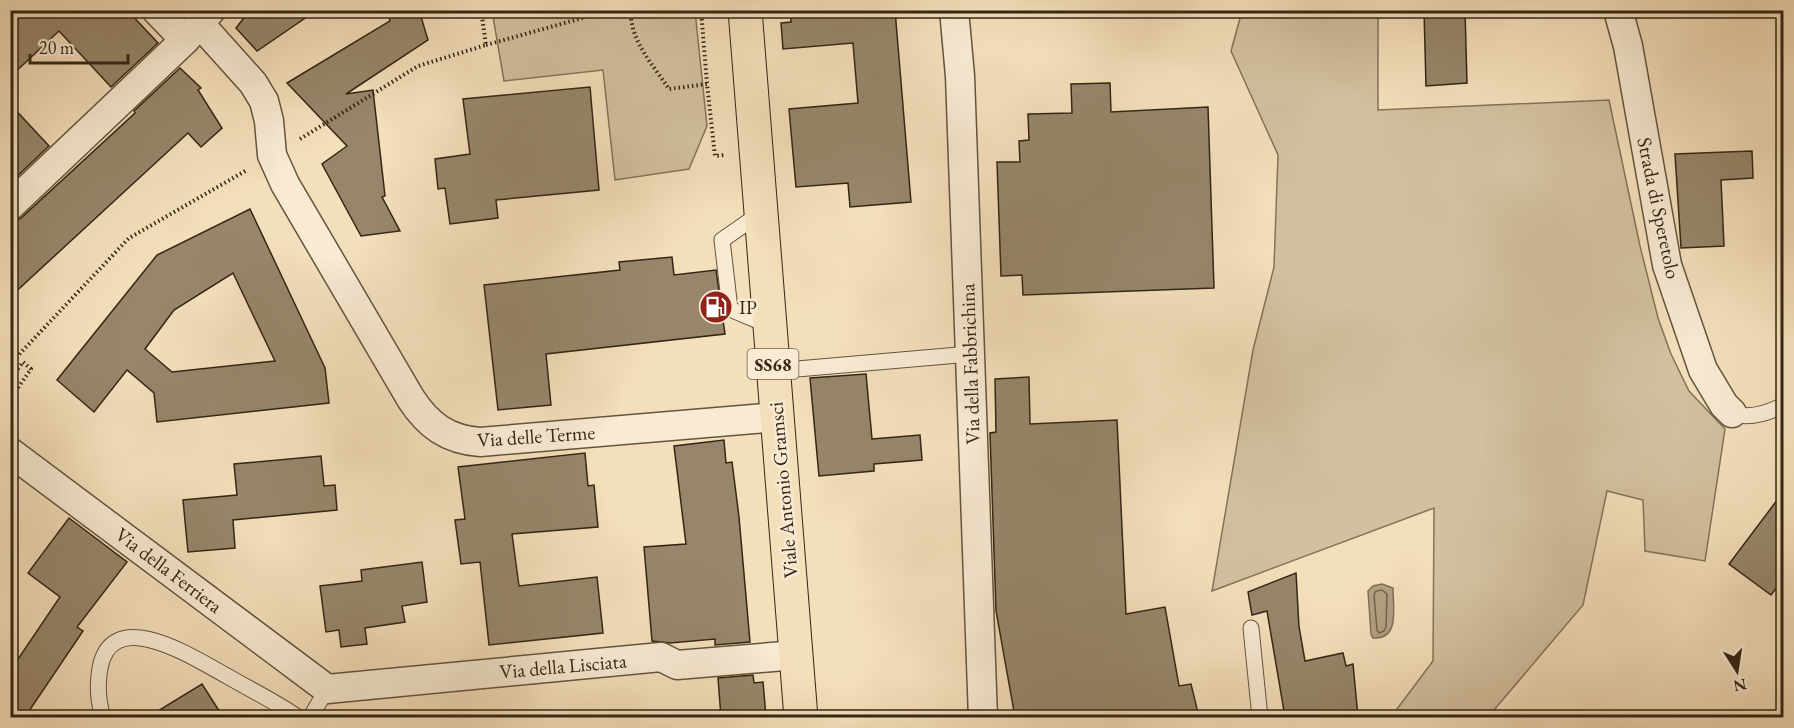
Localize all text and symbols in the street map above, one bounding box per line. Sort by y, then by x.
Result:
scale bar [30,27,128,65]
text: 20 m [39,36,74,59]
street label: Strada di Speretolo [1631,135,1687,281]
street label: Via della Fabbrichina [954,283,986,445]
fuel station icon: IP [698,289,734,325]
place label: IP [739,294,757,320]
road number: SS68 [748,349,798,379]
street label: Viale Antonio Gramsci [762,401,804,579]
street label: Via delle Terme [476,419,596,453]
street label: Via della Ferriera [110,521,228,619]
north arrow [1707,641,1767,701]
street label: Via della Lisciata [498,647,628,685]
text: N [1731,674,1749,697]

